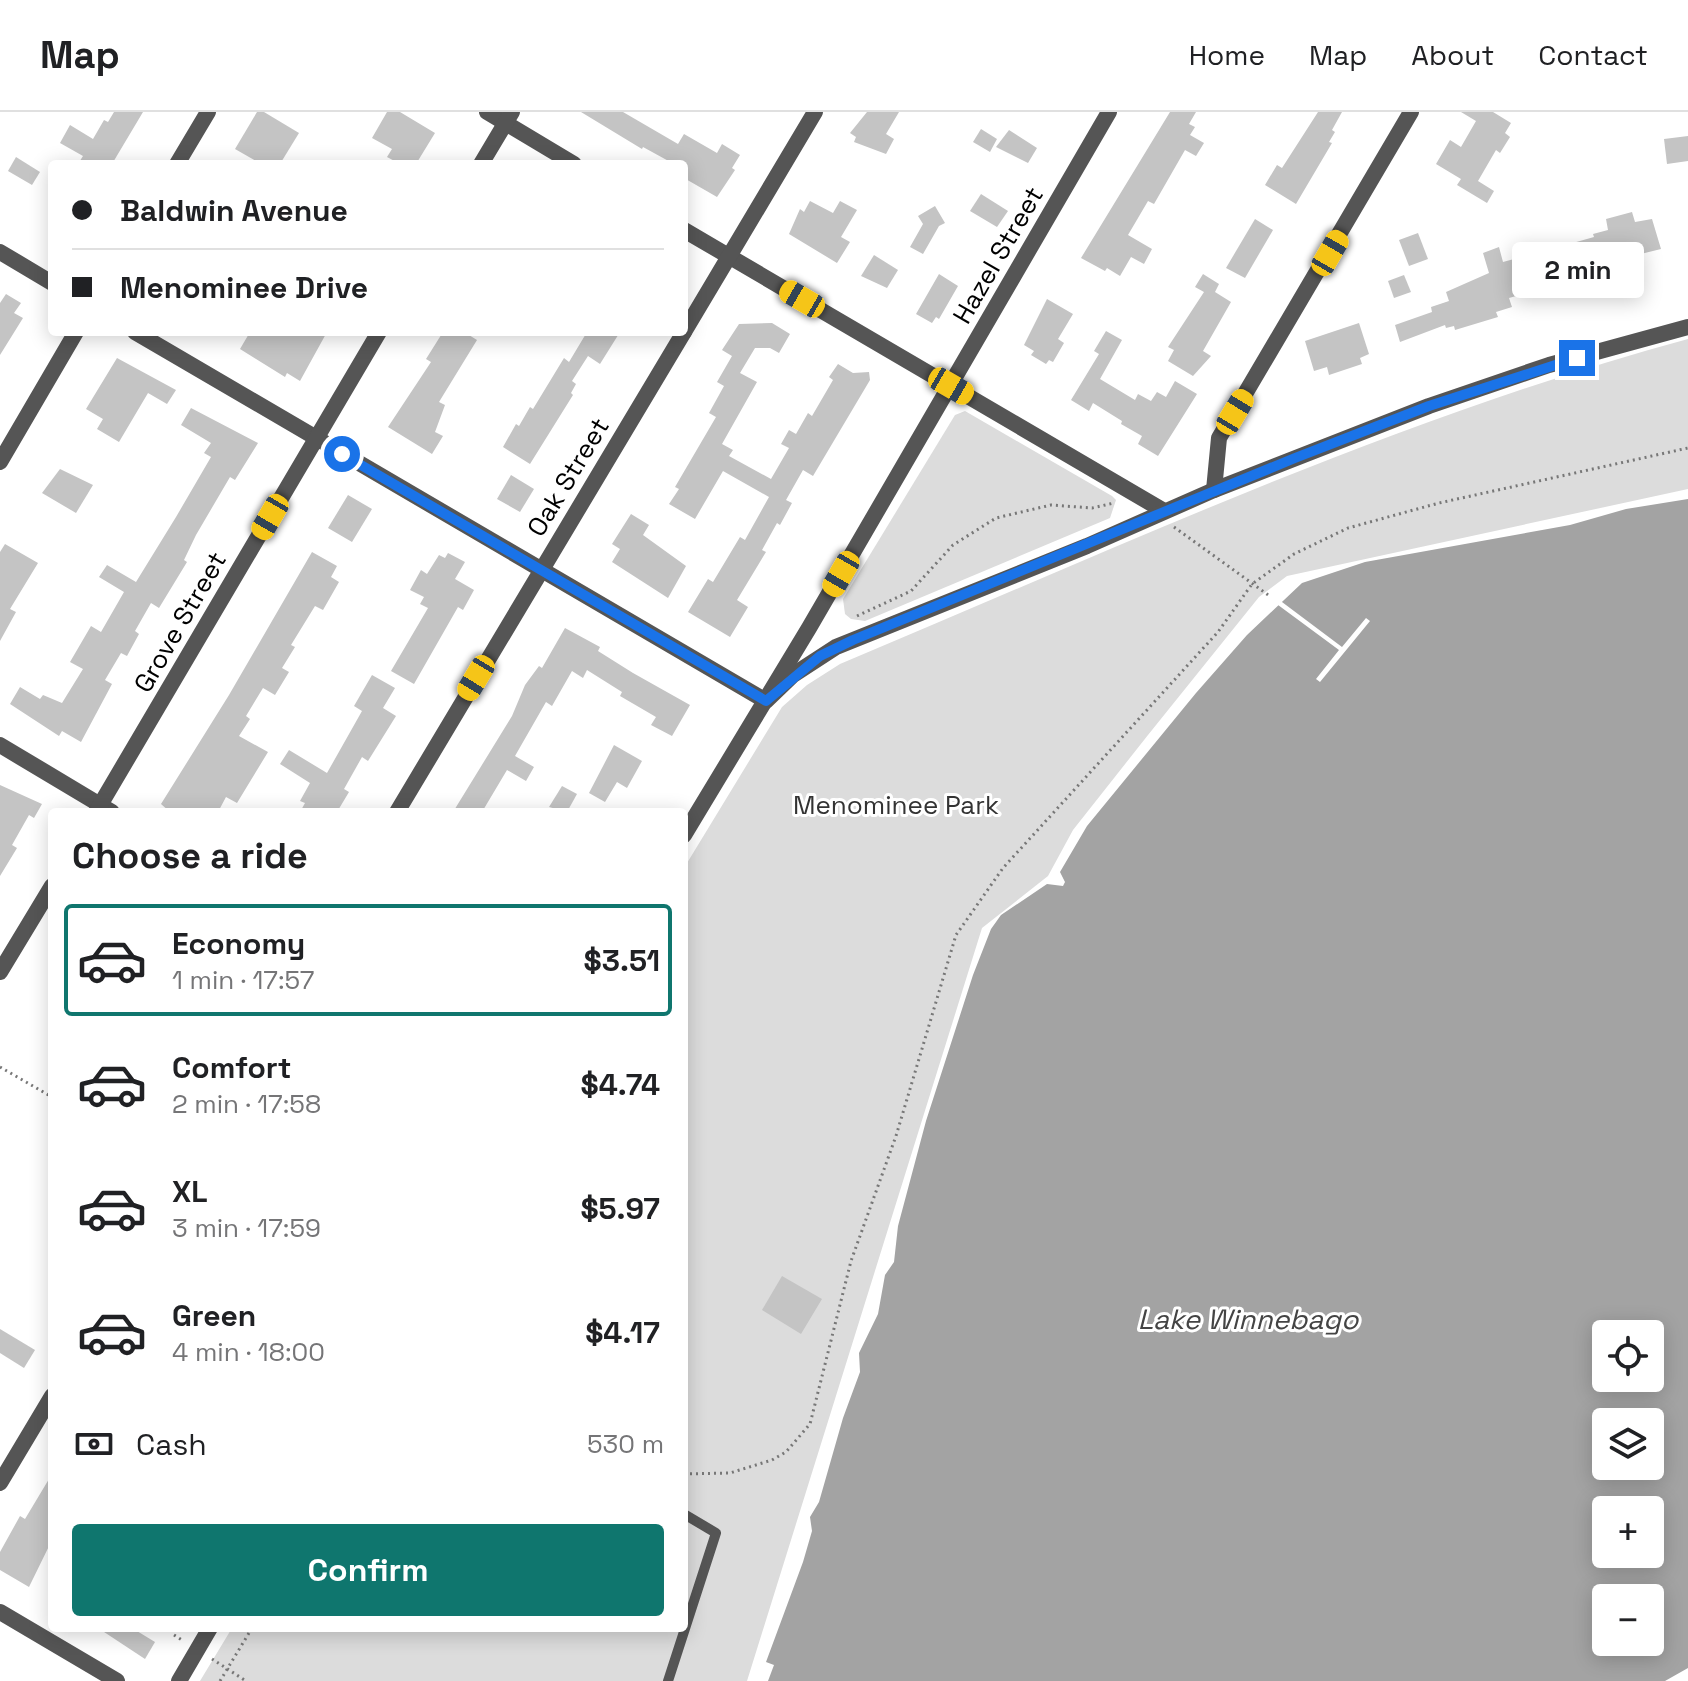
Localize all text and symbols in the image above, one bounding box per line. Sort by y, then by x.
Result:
text: Map [40,31,120,79]
text: Home [1189,37,1265,73]
text: Map [1309,37,1367,73]
text: About [1411,37,1494,73]
text: Contact [1538,37,1648,73]
street label: Hazel Street [945,180,1051,330]
text: Baldwin Avenue [120,191,348,230]
car [1308,226,1352,280]
callout: 2 min [1511,242,1643,298]
text: 2 min [1544,253,1612,287]
text: Menominee Drive [120,268,368,307]
car [775,277,829,321]
route end [1559,340,1595,376]
car [924,364,978,408]
car [1212,385,1258,439]
street label: Oak Street [519,411,617,543]
route start [324,436,360,472]
car [248,490,292,544]
street label: Grove Street [126,545,234,699]
car [819,547,863,601]
car [453,651,499,705]
park label: Menominee Park [793,788,999,822]
text: Choose a ride [72,833,308,879]
icon: car [76,924,148,996]
text: Economy [172,924,305,963]
text: $3.51 [584,941,660,980]
text: 1 min · 17:57 [172,963,314,997]
icon: car [76,1048,148,1120]
text: Comfort [172,1048,291,1087]
text: $4.74 [581,1065,660,1104]
text: 2 min · 17:58 [172,1087,321,1121]
icon: car [76,1172,148,1244]
text: XL [172,1172,208,1211]
text: $5.97 [580,1189,660,1228]
text: 3 min · 17:59 [172,1211,321,1245]
icon: car [76,1296,148,1368]
text: Green [172,1296,256,1335]
water label: Lake Winnebago [1138,1301,1359,1337]
text: $4.17 [585,1313,660,1352]
map controls [1592,1320,1664,1656]
button: locate [1592,1320,1664,1392]
text: 4 min · 18:00 [172,1335,325,1369]
button: layers [1592,1408,1664,1480]
icon: cash [72,1422,116,1466]
text: Cash [136,1425,207,1464]
text: 530 m [587,1427,664,1461]
button: + [1592,1496,1664,1568]
button: Confirm [72,1524,664,1616]
button: − [1592,1584,1664,1656]

